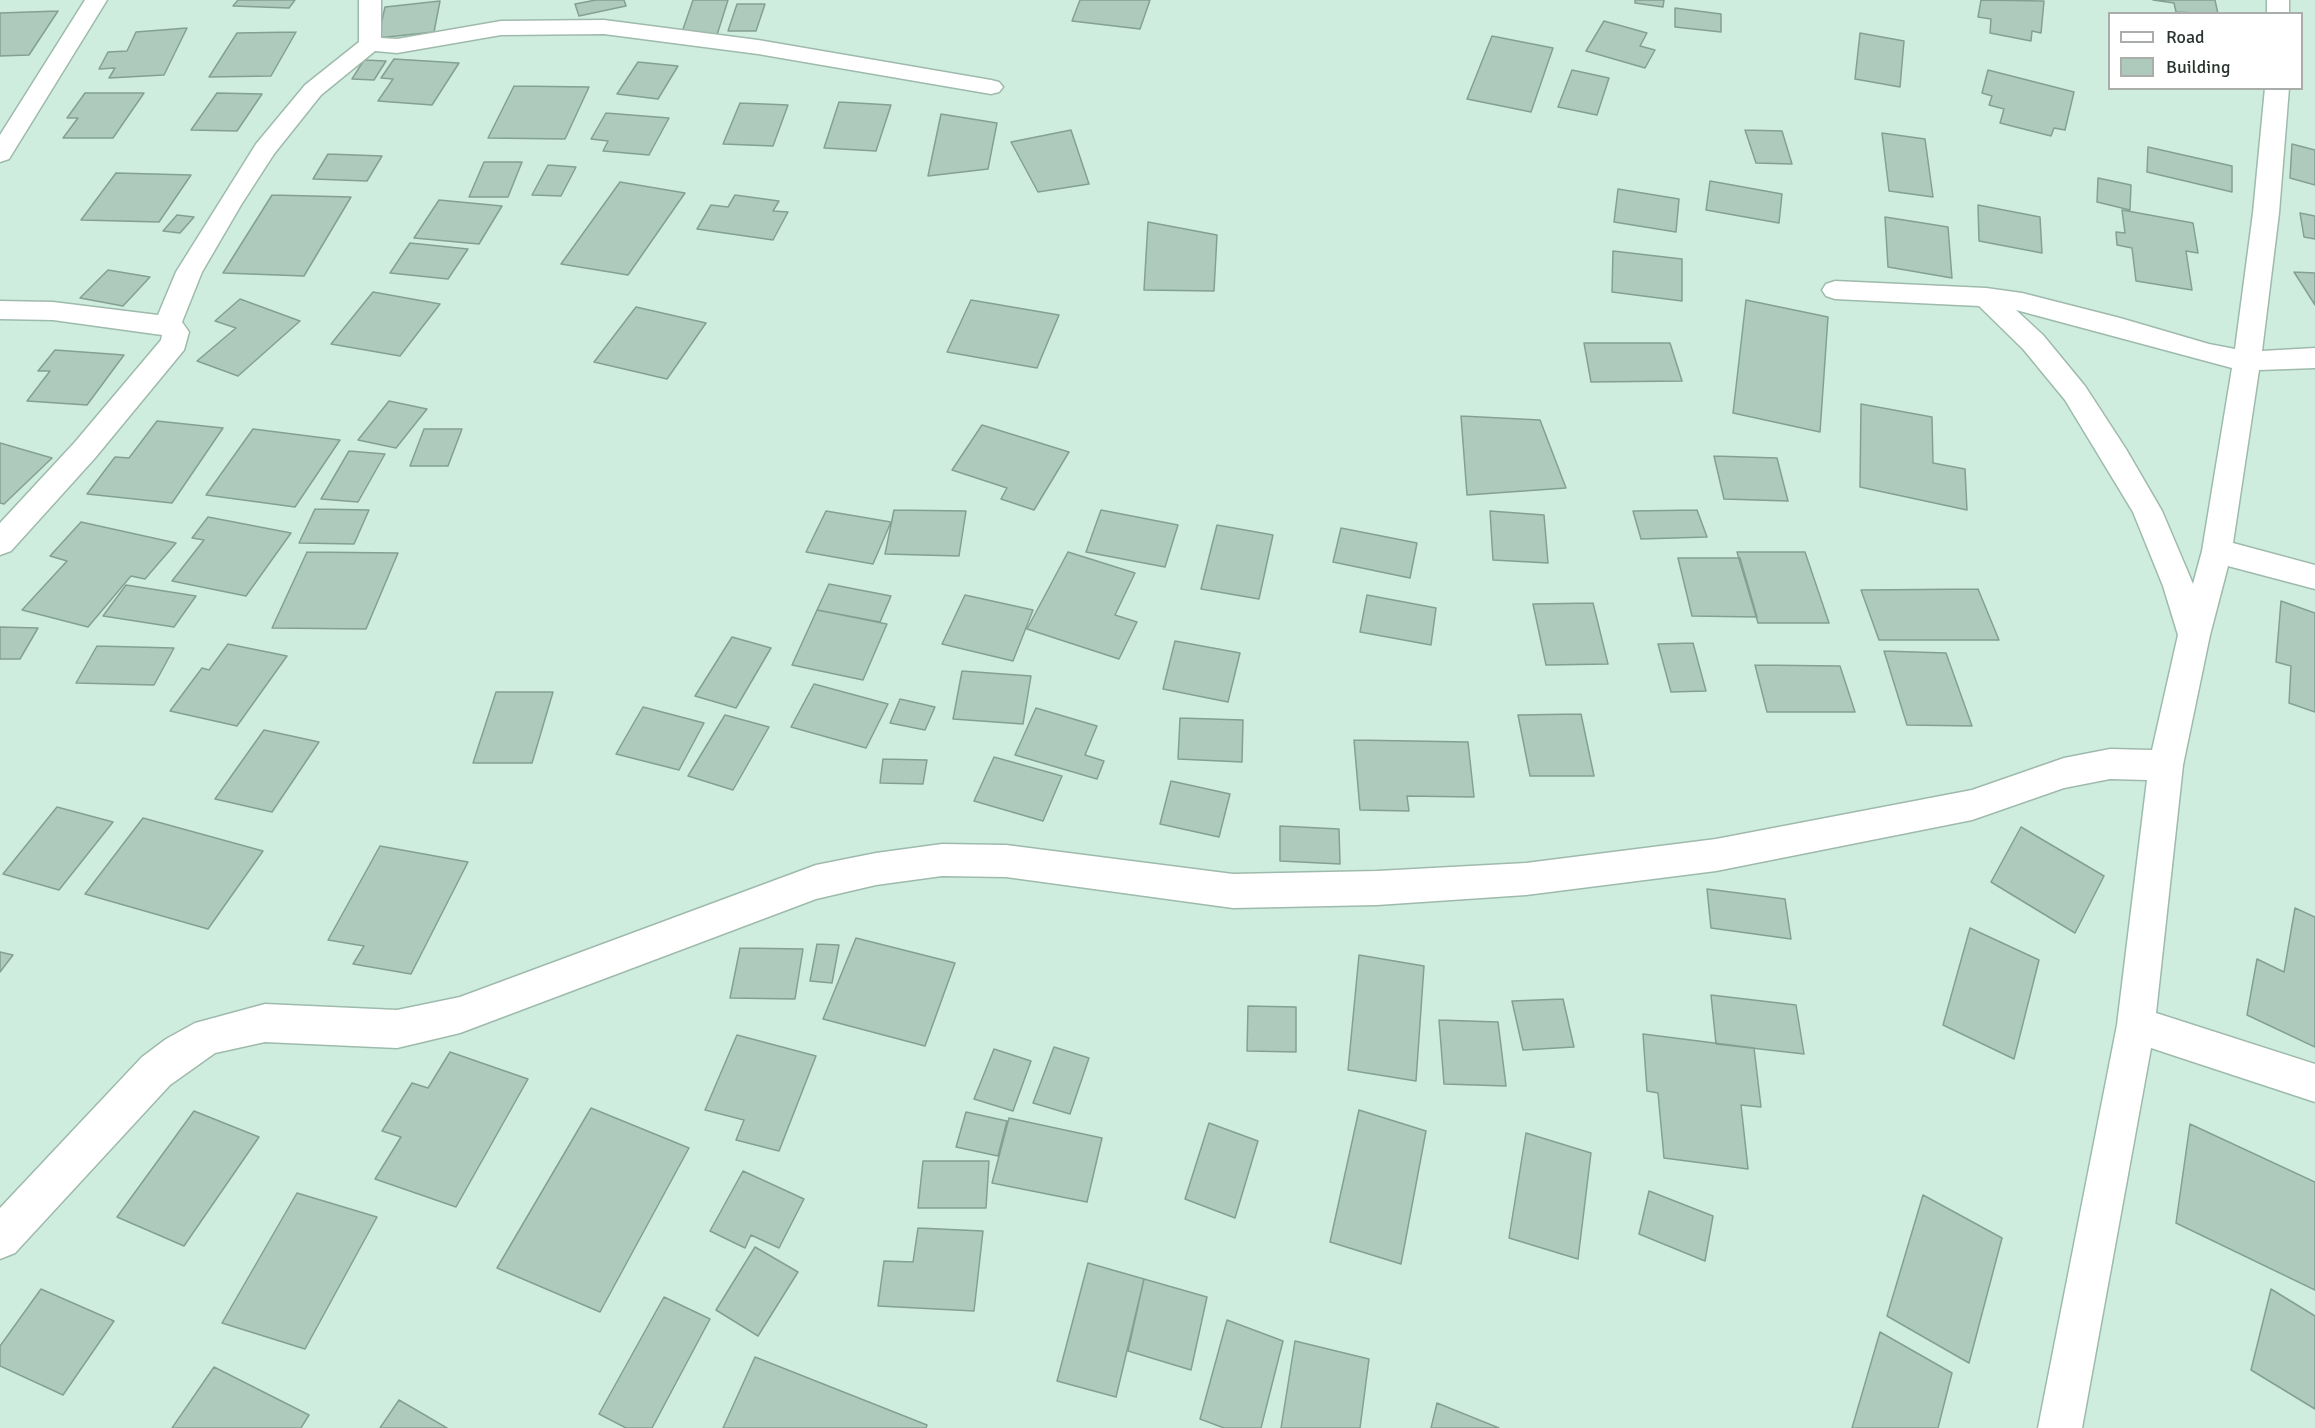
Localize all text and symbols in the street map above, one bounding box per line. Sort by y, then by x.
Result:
legend [2108,12,2303,90]
text: Road [2166,26,2205,48]
text: Building [2166,56,2230,78]

